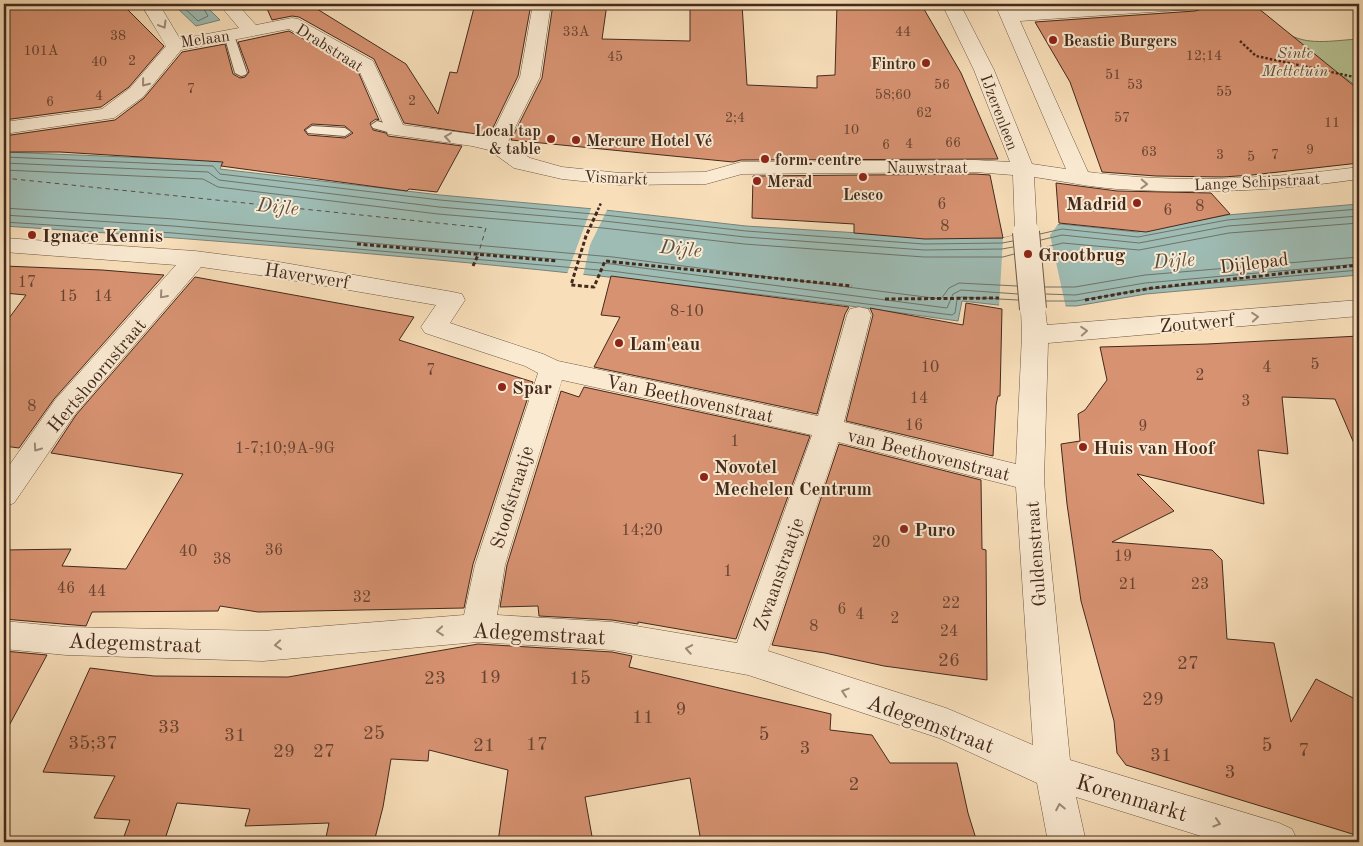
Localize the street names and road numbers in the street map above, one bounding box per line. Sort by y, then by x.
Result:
street label: Drabstraat [293,22,366,76]
street label: Melaan [180,29,231,51]
street label: IJzerenleen [976,73,1020,153]
street label: Nauwstraat [886,161,968,177]
street label: Vismarkt [584,169,649,189]
street label: Lange Schipstraat [1194,172,1321,194]
street label: Dijlepad [1219,251,1290,278]
street label: Haverwerf [263,261,351,294]
street label: Zoutwerf [1159,312,1236,337]
street label: Hertshoornstraat [45,316,151,437]
street label: Van Beethovenstraat [604,373,775,427]
street label: van Beethovenstraat [845,427,1012,486]
street label: Stoofstraatje [489,444,538,551]
street label: Guldenstraat [1024,500,1051,607]
street label: Zwaanstraatje [752,516,809,634]
street label: Adegemstraat [472,621,606,649]
street label: Adegemstraat [68,631,202,657]
street label: Adegemstraat [864,692,997,758]
street label: Korenmarkt [1073,772,1190,826]

